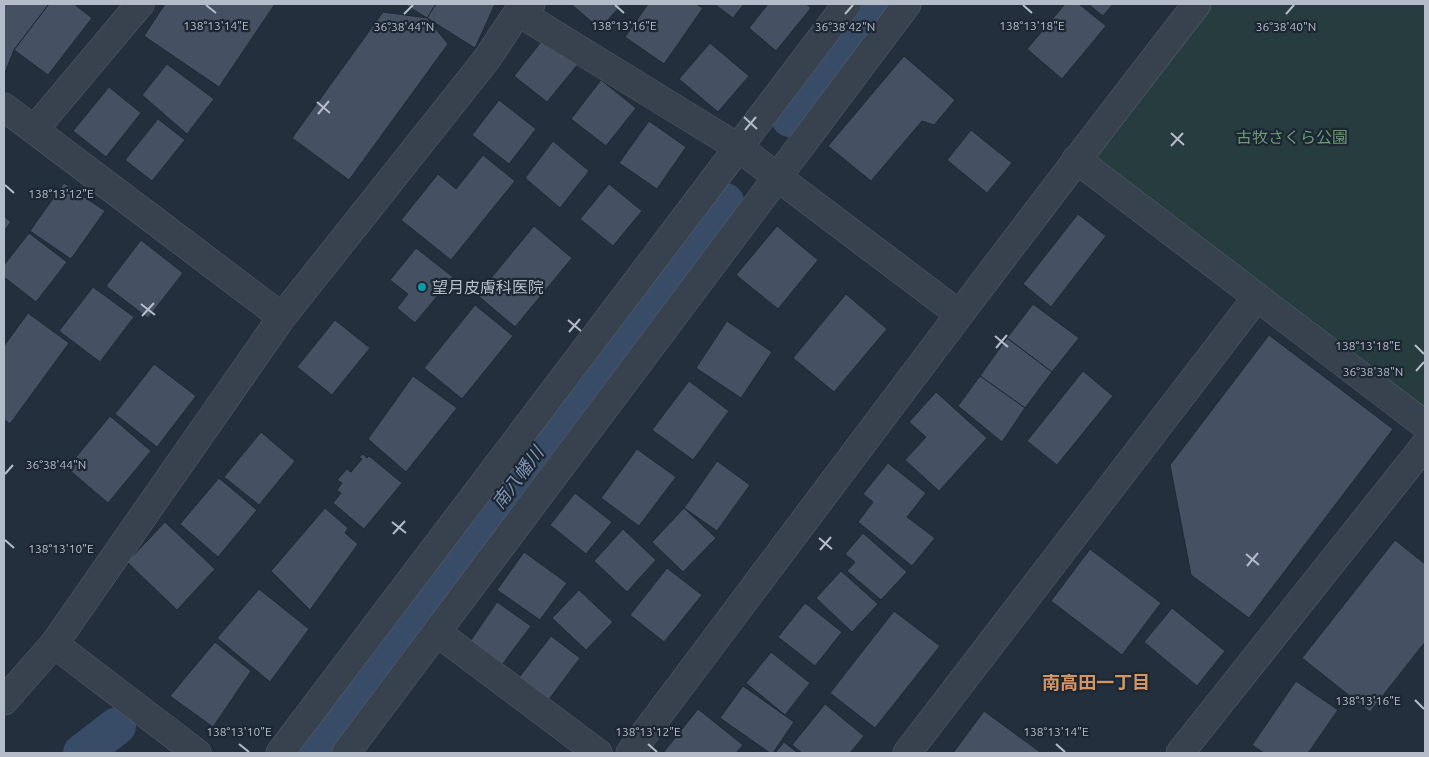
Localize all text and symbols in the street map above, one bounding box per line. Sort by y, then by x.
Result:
text: 138°13'14"E [183,19,249,32]
text: 138°13'16"E [591,19,657,32]
text: 138°13'18"E [999,19,1065,32]
text: 36°38'44"N [374,20,434,33]
text: 36°38'42"N [815,20,875,33]
text: 36°38'40"N [1256,20,1316,33]
park label: 古牧さくら公園 [1236,128,1348,146]
text: 138°13'12"E [28,187,94,200]
place label: 望月皮膚科医院 [432,278,544,296]
marker: 望月皮膚科医院 [416,281,428,293]
text: 138°13'18"E [1335,339,1401,352]
text: 36°38'38"N [1343,365,1403,378]
water label: 南八幡川 [488,441,548,512]
text: 36°38'44"N [26,458,86,471]
text: 138°13'10"E [28,542,94,555]
district label: 南高田一丁目 [1042,672,1150,692]
text: 138°13'16"E [1335,694,1401,707]
text: 138°13'10"E [206,725,272,738]
text: 138°13'12"E [615,725,681,738]
text: 138°13'14"E [1023,725,1089,738]

